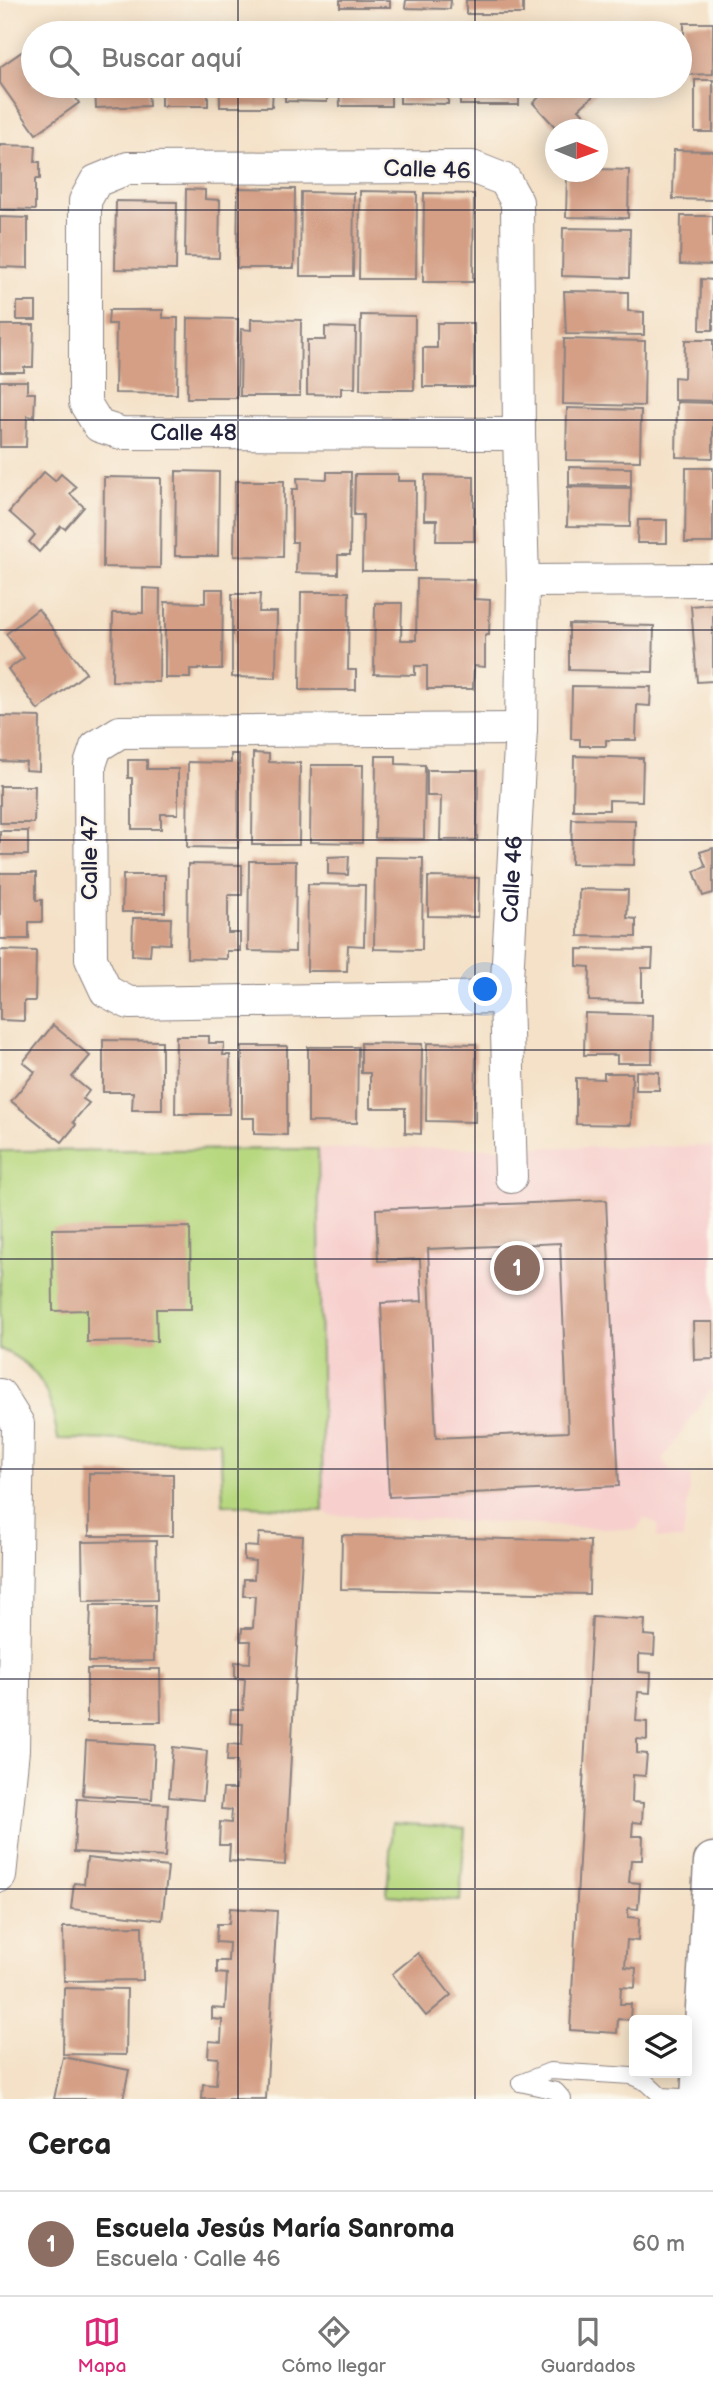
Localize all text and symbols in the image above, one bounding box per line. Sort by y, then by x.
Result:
search box [21,21,692,98]
icon: search [45,41,83,79]
text: Buscar aquí [101,44,242,75]
north arrow [545,119,608,182]
street label: Calle 46 [383,154,471,186]
street label: Calle 48 [150,419,237,447]
street label: Calle 47 [76,815,104,900]
street label: Calle 46 [496,835,529,924]
your location [468,972,502,1006]
pin: 1 [494,1242,540,1294]
map controls [629,2015,692,2078]
button: layers [629,2015,692,2078]
text: Cerca [28,2127,111,2163]
text: Escuela Jesús María Sanroma [95,2214,455,2245]
text: 1 [46,2230,56,2258]
text: 60 m [632,2230,685,2258]
text: Escuela · Calle 46 [95,2245,281,2273]
tab: Mapa [78,2313,126,2378]
tab: Cómo llegar [281,2313,386,2378]
tab: Guardados [541,2313,635,2378]

